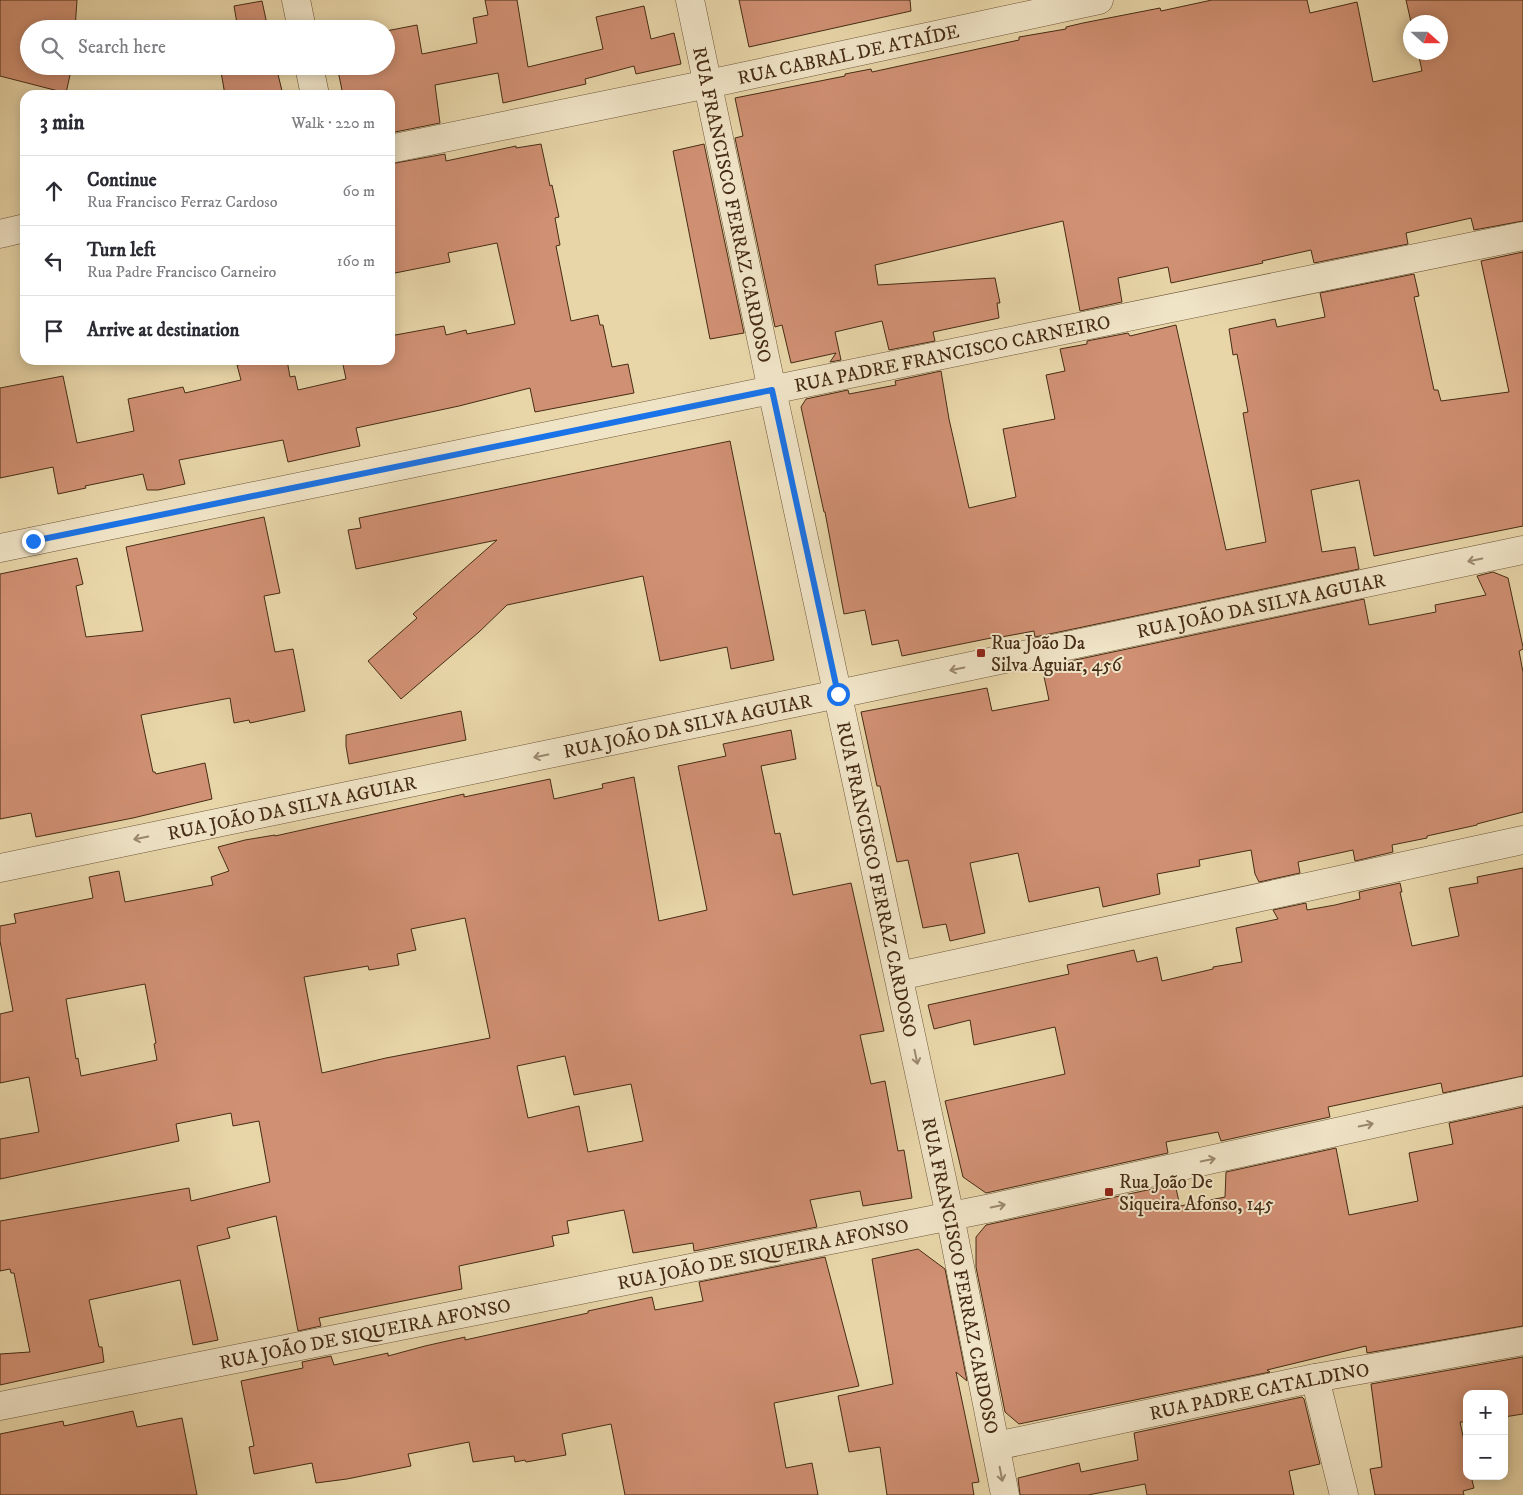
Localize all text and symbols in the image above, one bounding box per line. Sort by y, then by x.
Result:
north arrow [1403,15,1448,60]
search box [20,20,395,75]
street label: RUA CABRAL DE ATAÍDE [736,20,962,90]
icon: search [38,34,66,62]
text: Search here [78,36,166,59]
street label: RUA FRANCISCO FERRAZ CARDOSO [687,45,776,365]
text: 3 min [40,110,85,136]
text: Walk · 220 m [291,113,375,133]
text: Continue [87,169,157,192]
icon: ahead [40,177,68,205]
text: 60 m [343,181,375,201]
text: Rua Francisco Ferraz Cardoso [87,192,277,212]
text: Turn left [87,239,156,262]
icon: left [40,247,68,275]
text: 160 m [337,251,375,271]
text: Rua Padre Francisco Carneiro [87,262,276,282]
street label: RUA PADRE FRANCISCO CARNEIRO [792,311,1113,398]
icon: arrive [40,317,68,345]
text: Arrive at destination [87,319,239,342]
route end [22,530,45,553]
one-way arrow [1468,556,1484,566]
street label: RUA JOÃO DA SILVA AGUIAR [1135,569,1388,644]
place label: Rua João Da Silva Aguiar, 456 [991,632,1123,677]
marker: Rua João Da Silva Aguiar, 456 [975,647,987,659]
one-way arrow [949,665,965,675]
route start [827,683,850,706]
street label: RUA JOÃO DA SILVA AGUIAR [561,690,814,764]
street label: RUA FRANCISCO FERRAZ CARDOSO [831,720,921,1040]
one-way arrow [533,752,549,761]
street label: RUA JOÃO DA SILVA AGUIAR [166,772,419,846]
one-way arrow [134,834,150,844]
one-way arrow [912,1049,921,1065]
street label: RUA FRANCISCO FERRAZ CARDOSO [916,1115,1003,1436]
one-way arrow [1358,1120,1374,1129]
one-way arrow [1199,1155,1215,1164]
place label: Rua João De Siqueira Afonso, 145 [1119,1171,1274,1217]
marker: Rua João De Siqueira Afonso, 145 [1103,1186,1115,1198]
one-way arrow [989,1201,1005,1211]
street label: RUA JOÃO DE SIQUEIRA AFONSO [615,1215,911,1295]
street label: RUA JOÃO DE SIQUEIRA AFONSO [217,1294,513,1375]
street label: RUA PADRE CATALDINO [1147,1359,1371,1426]
map controls [1463,1390,1508,1480]
button: + [1463,1390,1508,1435]
button: − [1463,1435,1508,1480]
one-way arrow [997,1465,1007,1481]

